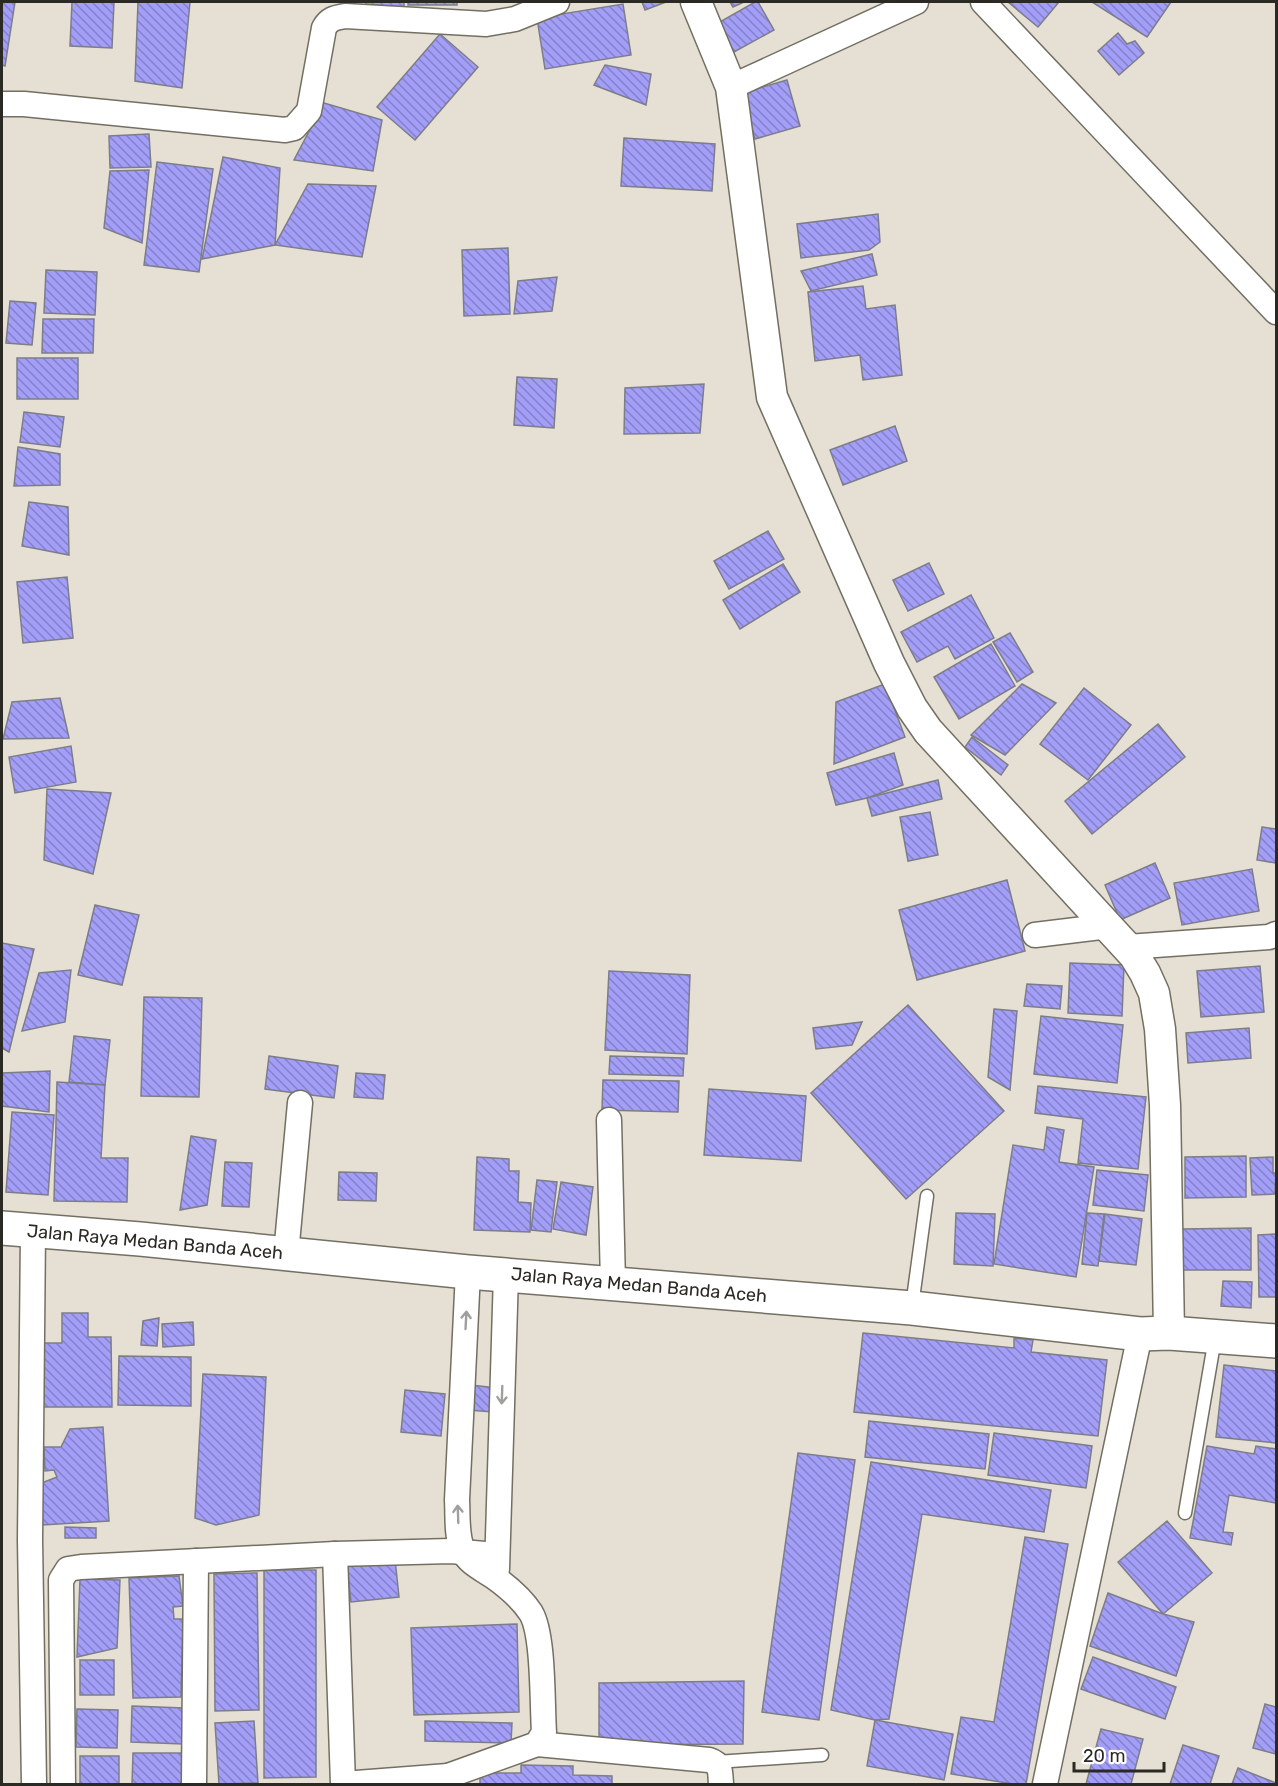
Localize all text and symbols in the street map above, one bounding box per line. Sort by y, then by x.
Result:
street label: Jalan Raya Medan Banda Aceh [26,1220,284,1264]
street label: Jalan Raya Medan Banda Aceh [510,1263,768,1307]
one-way arrow [460,1310,471,1330]
one-way arrow [496,1385,507,1405]
one-way arrow [452,1505,464,1525]
scale bar [1074,1735,1164,1773]
text: 20 m [1083,1745,1125,1767]

